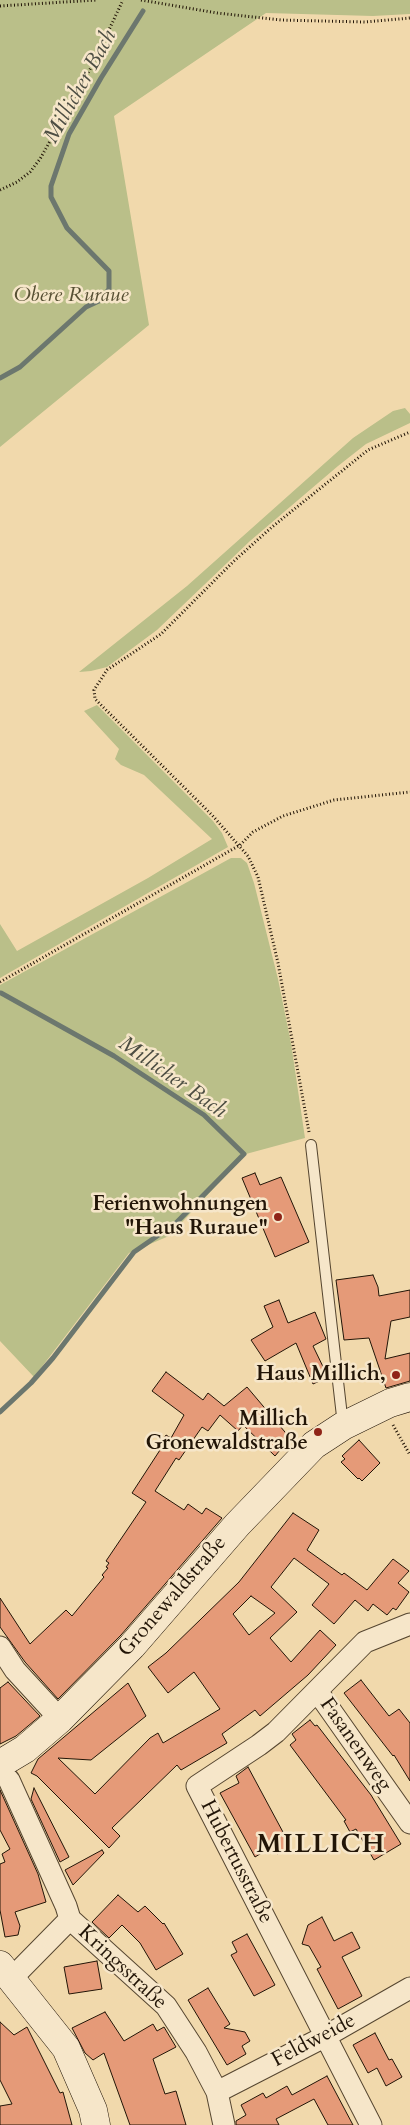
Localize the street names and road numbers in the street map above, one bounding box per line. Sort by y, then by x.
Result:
street label: Gronewaldstraße [114,1531,232,1663]
street label: Fasanenweg [314,1693,396,1797]
street label: Hubertusstraße [194,1796,278,1928]
street label: Kringsstraße [72,1920,172,2016]
street label: Feldweide [268,2009,360,2073]

